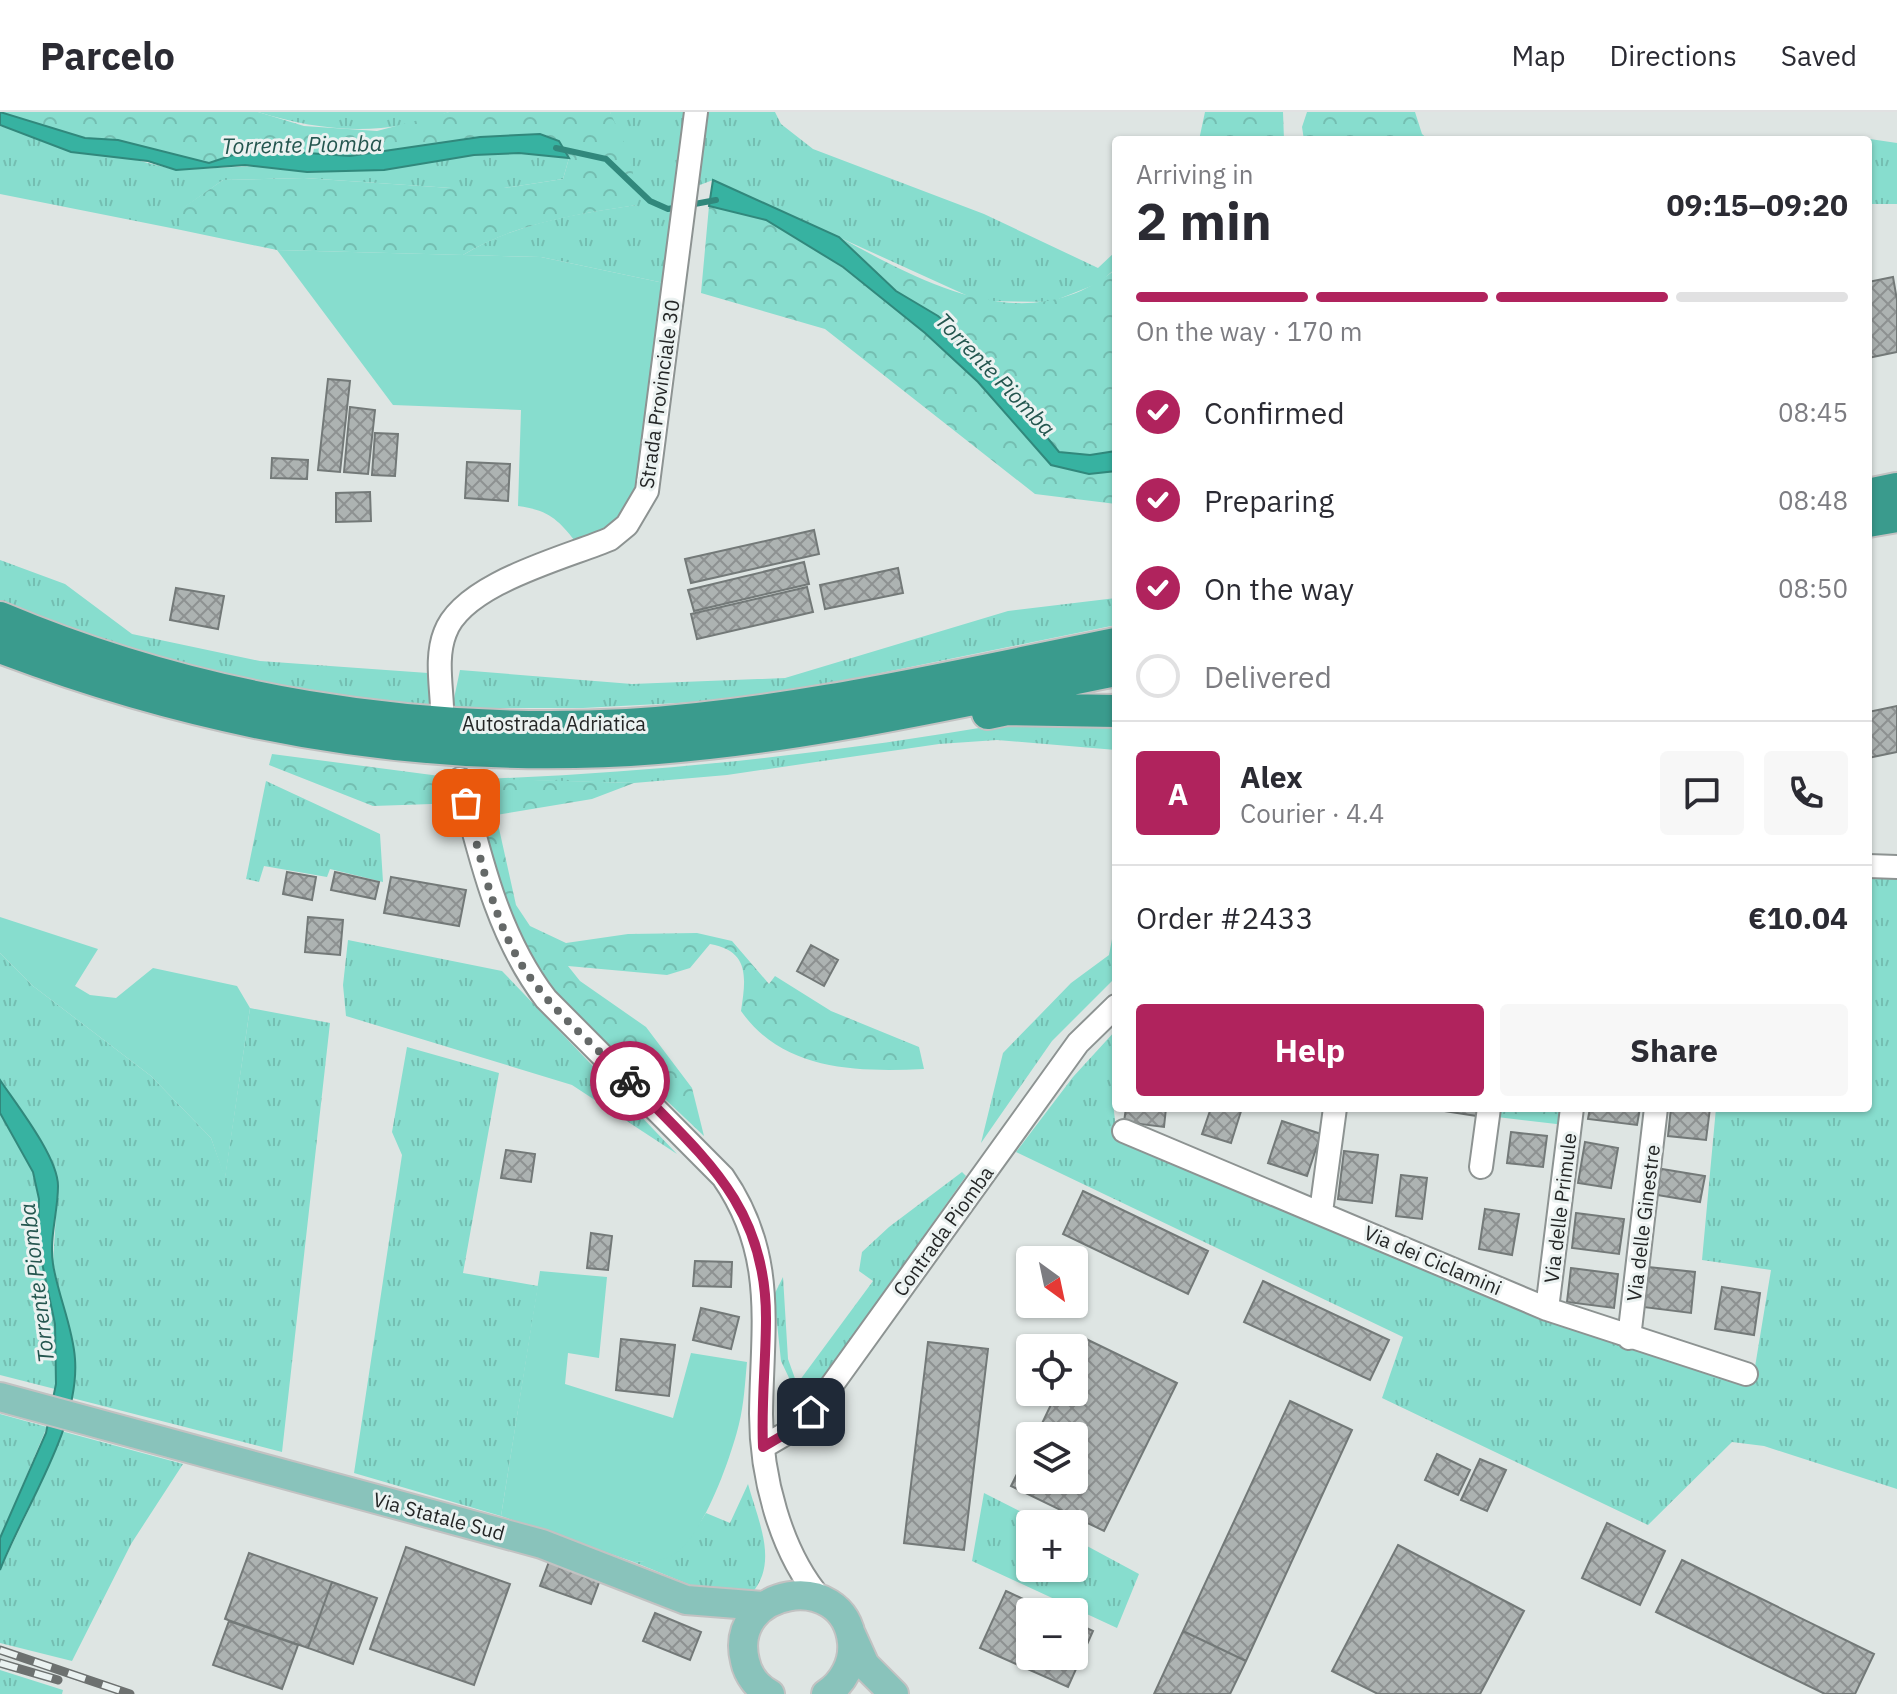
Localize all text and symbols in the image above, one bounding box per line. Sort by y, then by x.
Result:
text: Parcelo [40,31,175,80]
text: Map [1511,37,1565,74]
text: Directions [1609,37,1737,74]
text: Saved [1781,37,1857,74]
water label: Torrente Piomba [221,128,383,160]
text: Arriving in [1136,157,1253,191]
text: 09:15–09:20 [1667,185,1848,224]
text: 2 min [1136,187,1272,254]
street label: Strada Provinciale 30 [632,298,686,490]
water label: Torrente Piomba [930,306,1062,442]
text: On the way · 170 m [1136,314,1362,348]
icon: check [1136,390,1180,434]
text: Confirmed [1204,393,1345,432]
text: 08:45 [1778,395,1848,429]
icon: check [1136,478,1180,522]
text: Preparing [1204,481,1334,520]
text: 08:48 [1778,483,1848,517]
icon: check [1136,566,1180,610]
text: On the way [1204,569,1354,608]
text: 08:50 [1778,571,1848,605]
text: Delivered [1204,657,1332,696]
street label: Autostrada Adriatica [462,710,646,737]
button: chat [1660,751,1744,835]
button: phone [1764,751,1848,835]
text: Alex [1240,757,1303,796]
pin [432,769,500,837]
text: A [1168,774,1188,813]
icon: bag [444,781,488,825]
text: Courier · 4.4 [1240,796,1384,830]
text: Order #2433 [1136,898,1313,937]
text: €10.04 [1748,898,1848,937]
button: Help [1136,1004,1484,1096]
button: Share [1500,1004,1848,1096]
courier [590,1041,670,1121]
icon: bike [608,1059,652,1103]
street label: Via delle Primule [1537,1131,1583,1285]
street label: Via delle Ginestre [1620,1143,1666,1303]
street label: Contrada Piomba [887,1160,1000,1302]
water label: Torrente Piomba [12,1201,60,1365]
street label: Via dei Ciclamini [1360,1219,1506,1301]
north arrow [1016,1246,1088,1318]
map controls [1016,1246,1088,1670]
button: locate [1016,1334,1088,1406]
pin [777,1378,845,1446]
icon: home [789,1390,833,1434]
button: layers [1016,1422,1088,1494]
street label: Via Statale Sud [370,1485,508,1547]
button: + [1016,1510,1088,1582]
button: − [1016,1598,1088,1670]

